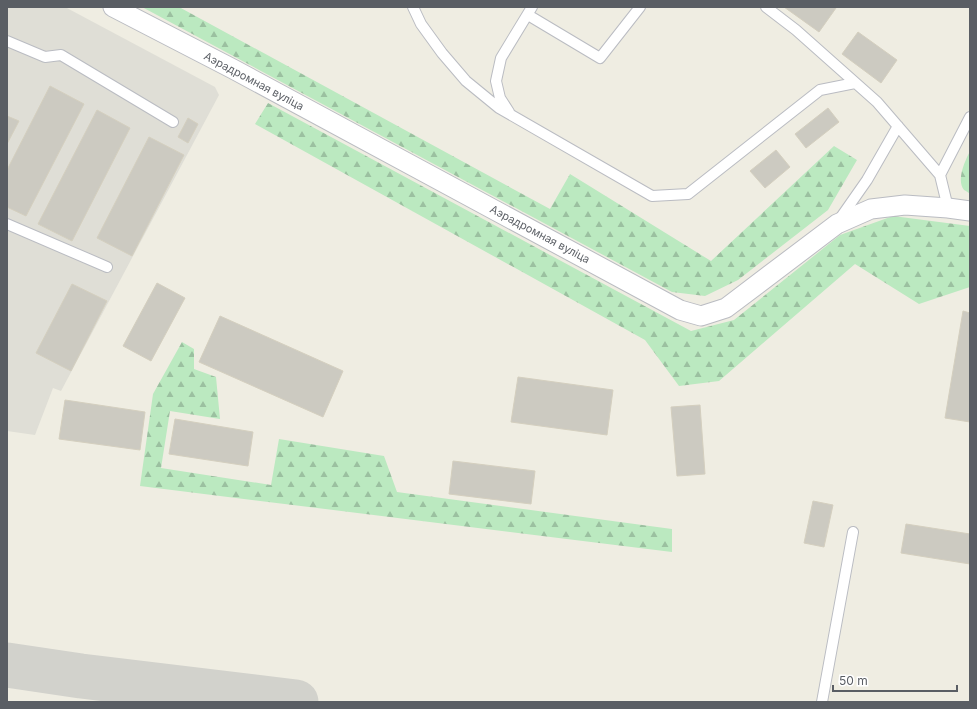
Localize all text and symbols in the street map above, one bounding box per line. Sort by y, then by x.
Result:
street label: Аэрадромная вуліца [202,49,306,113]
street label: Аэрадромная вуліца [488,202,592,266]
scale bar [833,667,957,693]
text: 50 m [839,673,868,688]

